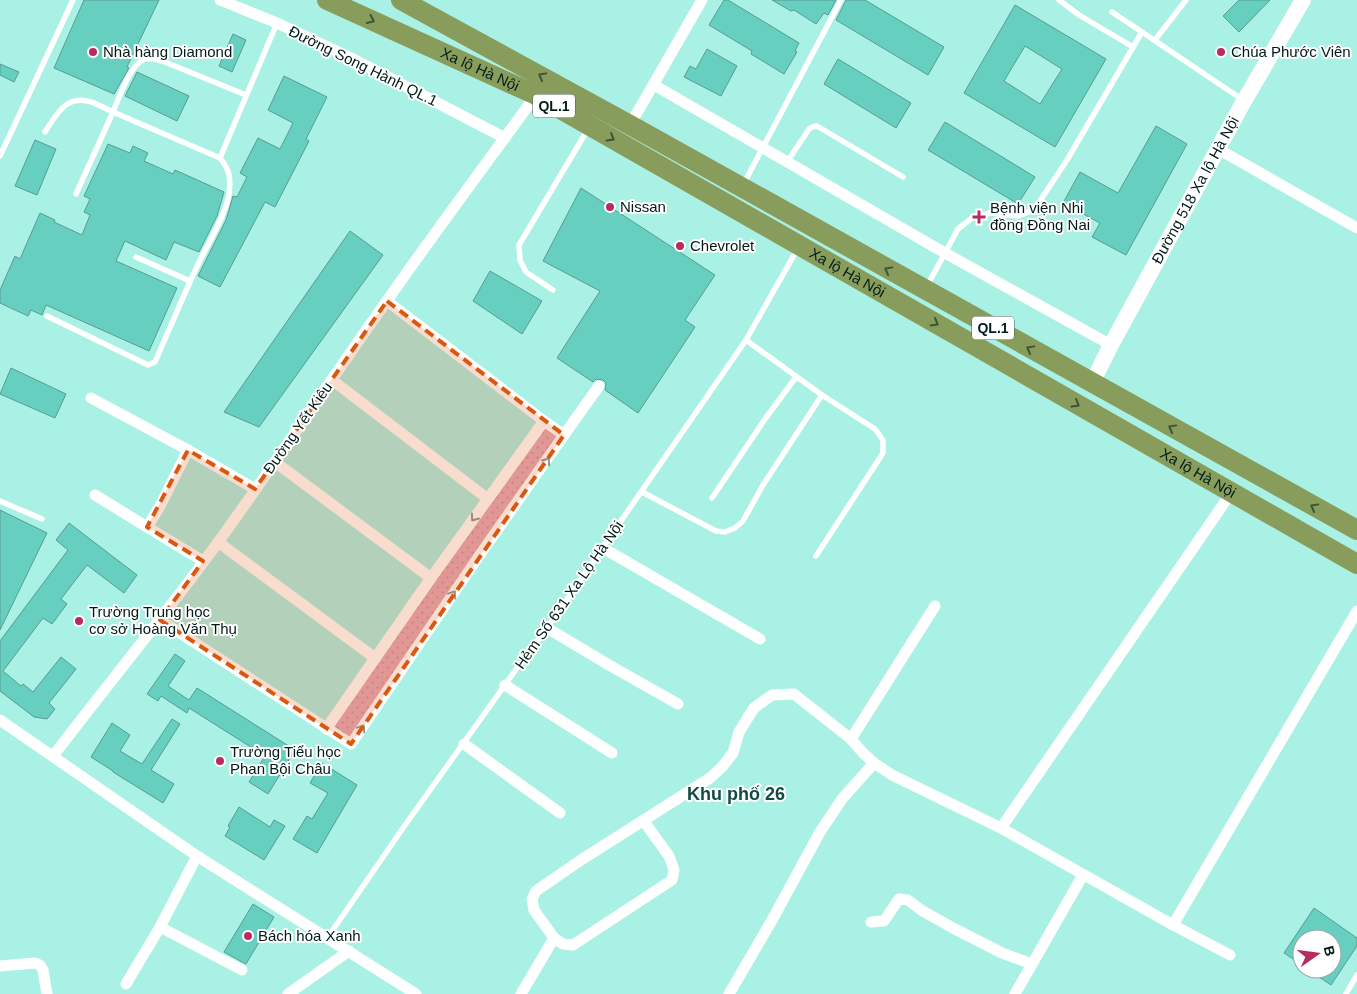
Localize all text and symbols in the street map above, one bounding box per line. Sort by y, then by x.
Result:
one-way arrow [366,14,375,25]
street label: Đường Song Hành QL.1 [286,22,440,109]
place label: Nhà hàng Diamond [103,43,232,60]
place label: Chúa Phước Viên [1231,43,1351,60]
street label: Xa lộ Hà Nội [438,44,522,94]
marker: Nhà hàng Diamond [87,46,99,58]
marker: Chúa Phước Viên [1215,46,1227,58]
one-way arrow [538,73,547,83]
road number: QL.1 [533,94,575,118]
street label: Đường 518 Xa lộ Hà Nội [1148,113,1242,266]
one-way arrow [606,132,615,142]
place label: Nissan [620,198,666,215]
place label: Bệnh viện Nhi đồng Đồng Nai [990,199,1090,233]
marker: Nissan [604,201,616,213]
marker: Bệnh viện Nhi đồng Đồng Nai [972,210,986,224]
place label: Chevrolet [690,237,755,254]
marker: Chevrolet [674,240,686,252]
street label: Xa lộ Hà Nội [807,244,888,301]
one-way arrow [885,266,894,276]
road number: QL.1 [972,316,1014,339]
one-way arrow [929,317,938,327]
one-way arrow [1027,345,1036,355]
street label: Đường Yết Kiêu [260,379,336,477]
one-way arrow [1070,398,1079,408]
one-way arrow [1169,424,1178,434]
street label: Xa lộ Hà Nội [1157,444,1239,501]
one-way arrow [540,457,550,466]
one-way arrow [1311,503,1320,513]
one-way arrow [471,512,481,521]
street label: Hẻm Số 631 Xa Lộ Hà Nội [511,517,626,672]
one-way arrow [447,590,457,599]
place label: Trường Trung học cơ sở Hoàng Văn Thụ [89,603,237,637]
marker: Trường Trung học cơ sở Hoàng Văn Thụ [73,615,85,627]
one-way arrow [356,724,365,734]
place label: Trường Tiểu học Phan Bội Châu [230,743,342,777]
marker: Trường Tiểu học Phan Bội Châu [214,755,226,767]
district label: Khu phố 26 [687,784,785,804]
place label: Bách hóa Xanh [258,927,361,944]
north arrow [1292,929,1342,979]
marker: Bách hóa Xanh [242,930,254,942]
text: B [1321,944,1339,958]

